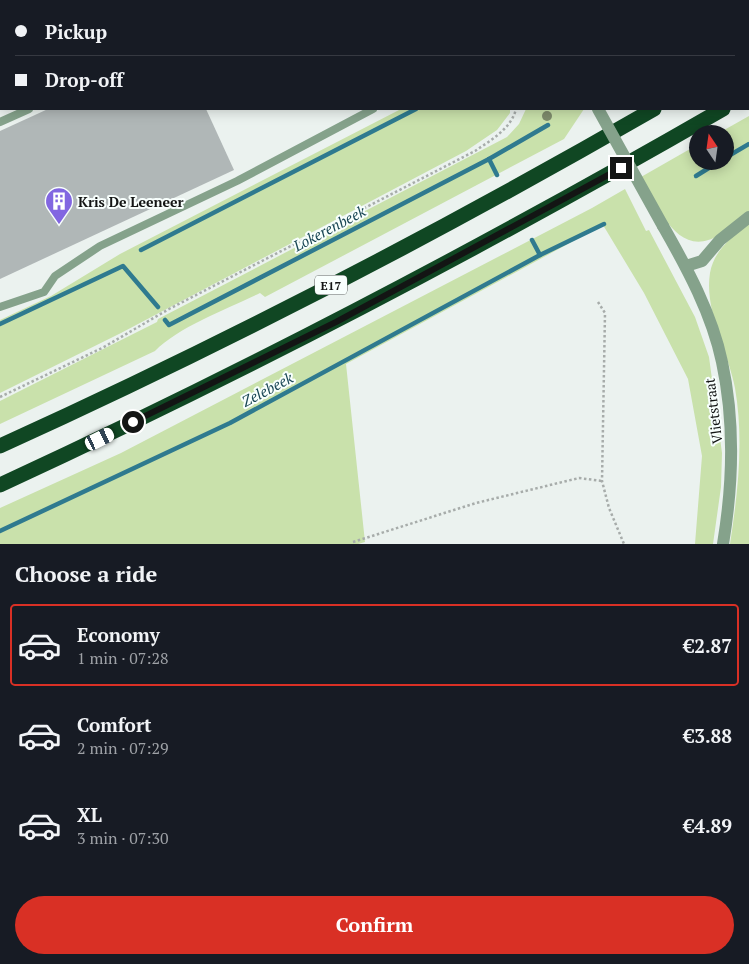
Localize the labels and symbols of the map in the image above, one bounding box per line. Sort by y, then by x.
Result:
north arrow [689,125,734,170]
route end [610,157,632,179]
building icon: Kris De Leeneer [44,186,74,225]
place label: Kris De Leeneer [78,192,184,211]
water label: Lokerenbeek [288,200,369,256]
road number: E17 [315,276,347,294]
water label: Zelebeek [238,367,297,411]
street label: Vlietstraat [699,376,726,445]
route start [122,411,144,433]
car [83,426,116,452]

